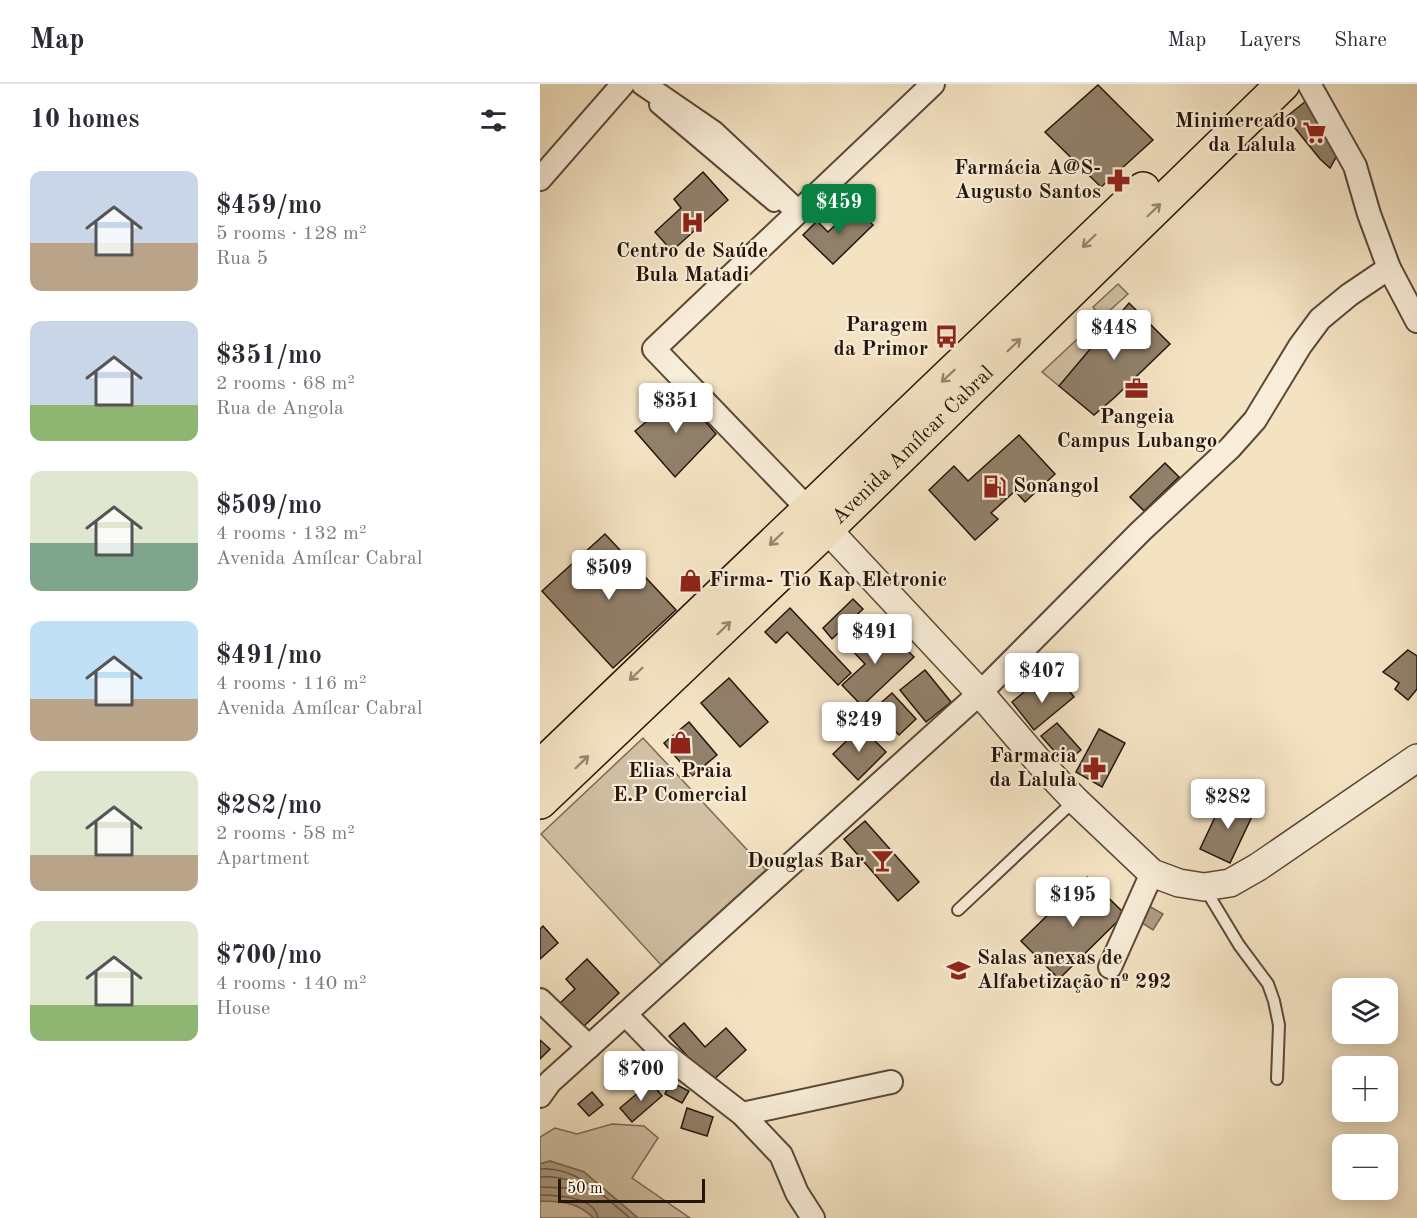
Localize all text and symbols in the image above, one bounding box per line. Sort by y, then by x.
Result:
text: Map [30,27,84,55]
text: Map [1167,30,1206,51]
text: Layers [1239,30,1301,51]
text: Share [1334,30,1387,51]
icon: filters [477,104,510,137]
text: 10 homes [30,107,139,133]
place label: Minimercado da Lalula [1175,111,1296,156]
supermarket icon: Minimercado da Lalula [1301,120,1327,146]
place label: Farmácia A@S- Augusto Santos [954,158,1101,203]
pharmacy icon: Farmácia A@S- Augusto Santos [1106,167,1132,193]
pin: $459 [803,184,875,235]
text: $459/mo [216,193,322,219]
text: $459 [816,193,862,213]
icon: home [78,195,150,267]
one-way arrow [1147,202,1162,217]
hospital icon: Centro de Saúde Bula Matadi [679,210,705,236]
text: 5 rooms · 128 m² [216,224,366,244]
one-way arrow [1082,234,1097,248]
place label: Centro de Saúde Bula Matadi [616,241,768,286]
text: Rua 5 [216,249,268,269]
pin: $448 [1078,310,1150,361]
place label: Paragem da Primor [834,315,928,360]
text: $448 [1091,319,1137,339]
bus stop icon: Paragem da Primor [933,324,959,350]
one-way arrow [1007,338,1022,353]
text: $351/mo [216,343,322,369]
icon: home [78,345,150,417]
street label: Avenida Amílcar Cabral [828,362,998,528]
one-way arrow [941,369,956,383]
text: 2 rooms · 68 m² [216,374,355,394]
office icon: Pangeia Campus Lubango [1124,376,1150,402]
pin: $351 [640,383,712,434]
text: $351 [653,392,699,412]
text: Rua de Angola [216,399,344,419]
place label: Pangeia Campus Lubango [1057,407,1217,452]
fuel station icon: Sonangol [982,473,1008,499]
place label: Sonangol [1013,476,1099,497]
text: $509/mo [216,493,322,519]
icon: home [78,495,150,567]
text: 4 rooms · 132 m² [216,524,366,544]
one-way arrow [769,532,784,546]
text: Avenida Amílcar Cabral [216,549,422,569]
pin: $509 [573,550,645,601]
text: $509 [586,559,632,579]
shop icon: Firma- Tio Kap Eletronic [678,567,704,593]
place label: Firma- Tio Kap Eletronic [709,570,947,591]
pin: $491 [839,614,911,665]
one-way arrow [716,620,731,635]
text: $491 [852,623,898,643]
text: $491/mo [216,643,322,669]
icon: home [78,645,150,717]
pin: $407 [1006,653,1078,704]
text: $407 [1019,662,1065,682]
one-way arrow [629,667,644,682]
text: 4 rooms · 116 m² [216,674,366,694]
text: Avenida Amílcar Cabral [216,699,422,719]
pin: $249 [823,702,895,753]
text: $249 [836,711,882,731]
shop icon: Elias Praia E.P Comercial [667,730,693,756]
place label: Farmacia da Lalula [989,746,1077,791]
one-way arrow [575,755,590,769]
pharmacy icon: Farmacia da Lalula [1082,755,1108,781]
place label: Elias Praia E.P Comercial [613,761,747,806]
pin: $282 [1192,779,1264,830]
text: $282 [1205,788,1251,808]
text: $282/mo [216,793,322,819]
icon: home [78,795,150,867]
text: 2 rooms · 58 m² [216,824,355,844]
bar icon: Douglas Bar [869,848,895,874]
text: Apartment [216,849,310,869]
place label: Douglas Bar [747,851,864,872]
pin: $195 [1037,877,1109,928]
text: $195 [1050,886,1096,906]
text: $700/mo [216,943,322,969]
icon: home [78,945,150,1017]
place label: Salas anexas de Alfabetização nº 292 [977,948,1172,993]
school or university icon: Salas anexas de Alfabetização nº 292 [946,957,972,983]
text: 4 rooms · 140 m² [216,974,366,994]
map controls [1332,978,1398,1200]
button: layers [1332,978,1398,1044]
text: House [216,999,270,1019]
pin: $700 [605,1051,677,1102]
button: + [1332,1056,1398,1122]
text: $700 [618,1060,664,1080]
button: − [1332,1134,1398,1200]
scale bar [558,1176,705,1204]
text: 50 m [567,1181,603,1197]

